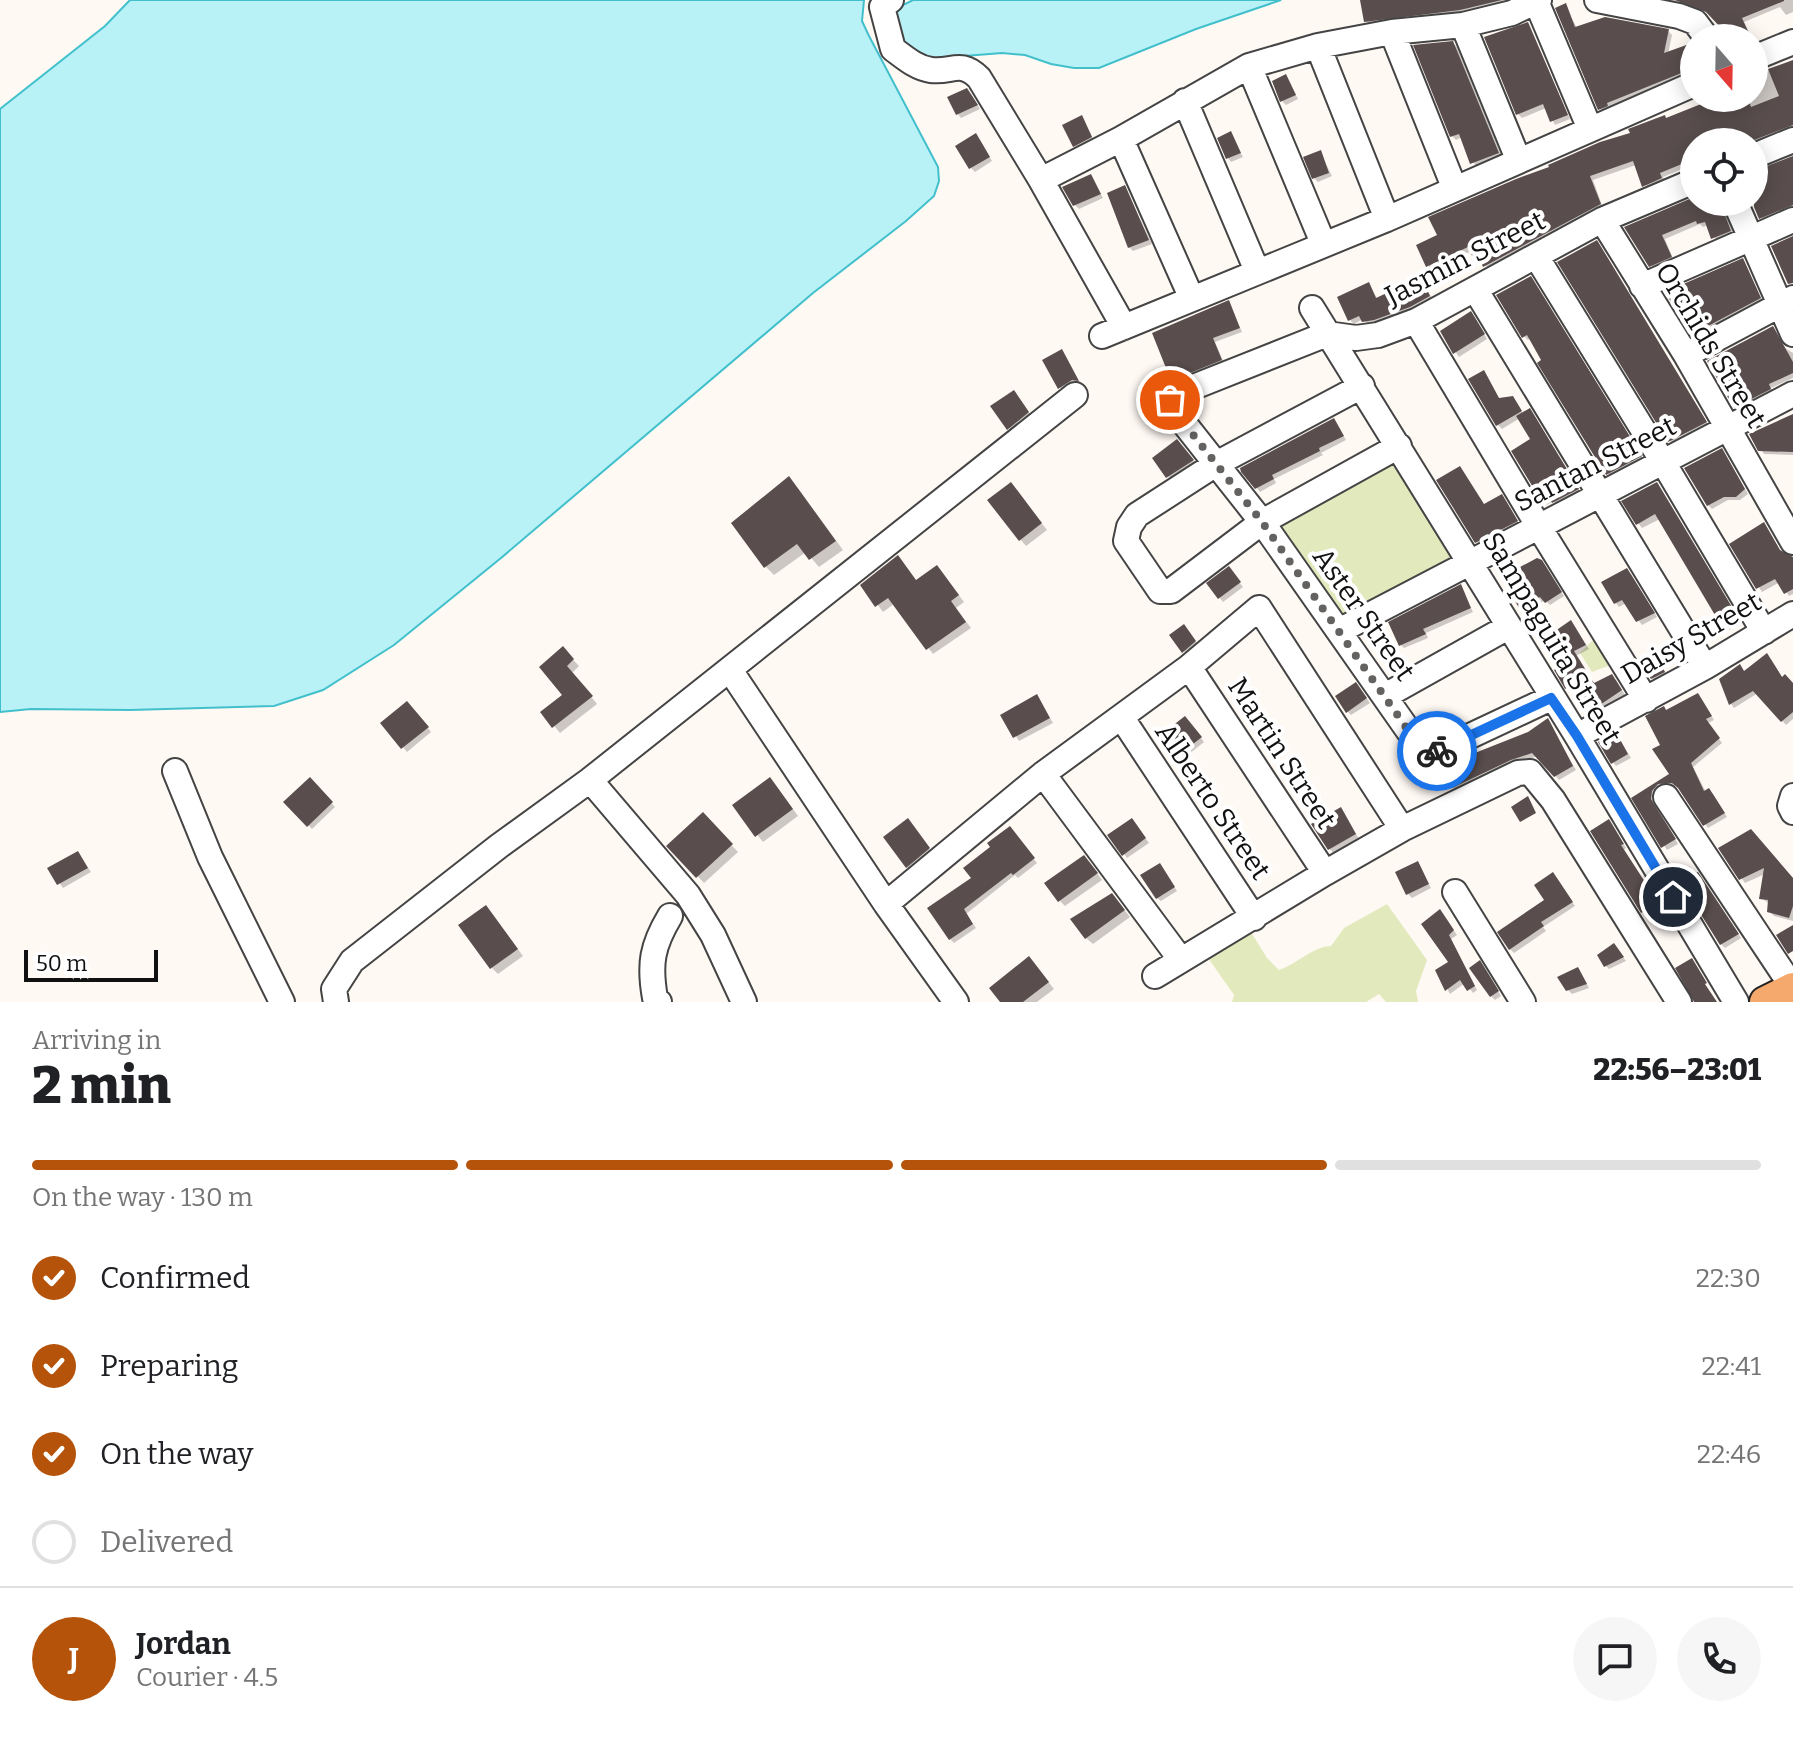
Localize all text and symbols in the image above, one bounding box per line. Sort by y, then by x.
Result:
north arrow [1680,24,1768,112]
map controls [1680,24,1768,216]
button: locate [1680,128,1768,216]
street label: Jasmin Street [1379,204,1550,313]
street label: Orchids Street [1649,257,1773,433]
pin [1136,366,1204,434]
icon: bag [1148,378,1192,422]
street label: Santan Street [1509,409,1681,519]
street label: Sampaguita Street [1476,526,1628,750]
street label: Aster Street [1306,541,1422,687]
street label: Daisy Street [1615,585,1767,691]
street label: Martin Street [1221,671,1343,835]
courier [1397,711,1477,791]
street label: Alberto Street [1148,716,1278,886]
icon: bike [1415,729,1459,773]
pin [1639,863,1707,931]
icon: home [1651,875,1695,919]
scale bar [24,946,158,982]
text: 50 m [36,950,87,977]
text: Arriving in [32,1025,161,1056]
text: 22:56–23:01 [1593,1052,1761,1088]
text: 2 min [32,1054,171,1117]
text: On the way · 130 m [32,1182,253,1213]
icon: check [32,1256,76,1300]
text: Confirmed [100,1260,250,1296]
text: 22:30 [1696,1263,1761,1294]
icon: check [32,1344,76,1388]
text: Preparing [100,1348,238,1384]
text: 22:41 [1701,1351,1761,1382]
icon: check [32,1432,76,1476]
text: On the way [100,1436,253,1472]
text: 22:46 [1697,1439,1761,1470]
text: Delivered [100,1524,233,1560]
button: chat [1573,1617,1657,1701]
button: phone [1677,1617,1761,1701]
text: Jordan [136,1626,231,1662]
text: J [69,1641,79,1677]
text: Courier · 4.5 [136,1662,278,1693]

